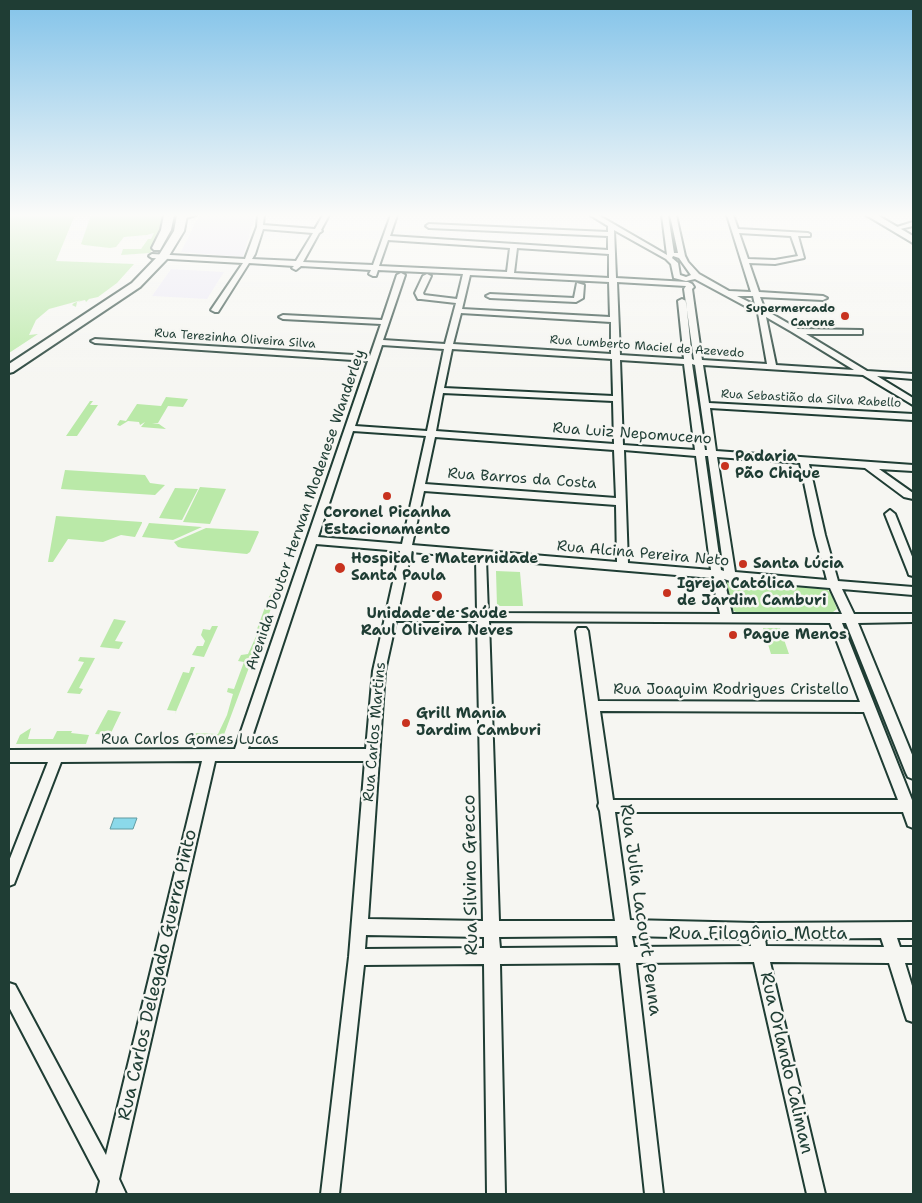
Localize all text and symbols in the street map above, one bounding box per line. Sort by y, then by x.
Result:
place label: Supermercado Carone [746,302,835,330]
marker: Supermercado Carone [839,310,851,322]
street label: Rua Terezinha Oliveira Silva [154,326,316,352]
street label: Rua Lumberto Maciel de Azevedo [549,333,745,361]
street label: Avenida Doutor Herwan Modenese Wanderley [242,347,370,673]
street label: Rua Sebastião da Silva Rabello [721,387,901,411]
street label: Rua Luiz Nepomuceno [552,419,712,449]
place label: Padaria Pão Chique [735,448,820,483]
marker: Padaria Pão Chique [719,460,731,472]
street label: Rua Barros da Costa [447,465,597,493]
marker: Coronel Picanha Estacionamento [381,490,393,502]
place label: Coronel Picanha Estacionamento [323,504,451,539]
street label: Rua Alcina Pereira Neto [556,537,730,571]
place label: Hospital e Maternidade Santa Paula [351,550,538,585]
place label: Santa Lúcia [753,555,844,573]
marker: Santa Lúcia [737,558,749,570]
marker: Hospital e Maternidade Santa Paula [333,561,347,575]
place label: Igreja Católica de Jardim Camburi [677,575,827,610]
marker: Igreja Católica de Jardim Camburi [661,587,673,599]
marker: Unidade de Saúde Raul Oliveira Neves [430,589,444,603]
place label: Unidade de Saúde Raul Oliveira Neves [361,605,513,640]
place label: Pague Menos [743,626,847,644]
marker: Pague Menos [727,629,739,641]
street label: Rua Carlos Martins [360,661,390,803]
street label: Rua Joaquim Rodrigues Cristello [613,681,849,699]
place label: Grill Mania Jardim Camburi [416,705,541,740]
marker: Grill Mania Jardim Camburi [400,717,412,729]
street label: Rua Carlos Gomes Lucas [101,731,279,749]
street label: Rua Silvino Grecco [459,794,483,956]
street label: Rua Julia Lacourt Penna [614,803,666,1017]
street label: Rua Carlos Delegado Guerra Pinto [114,827,202,1123]
street label: Rua Filogônio Motta [669,923,847,945]
street label: Rua Orlando Caliman [755,970,817,1156]

